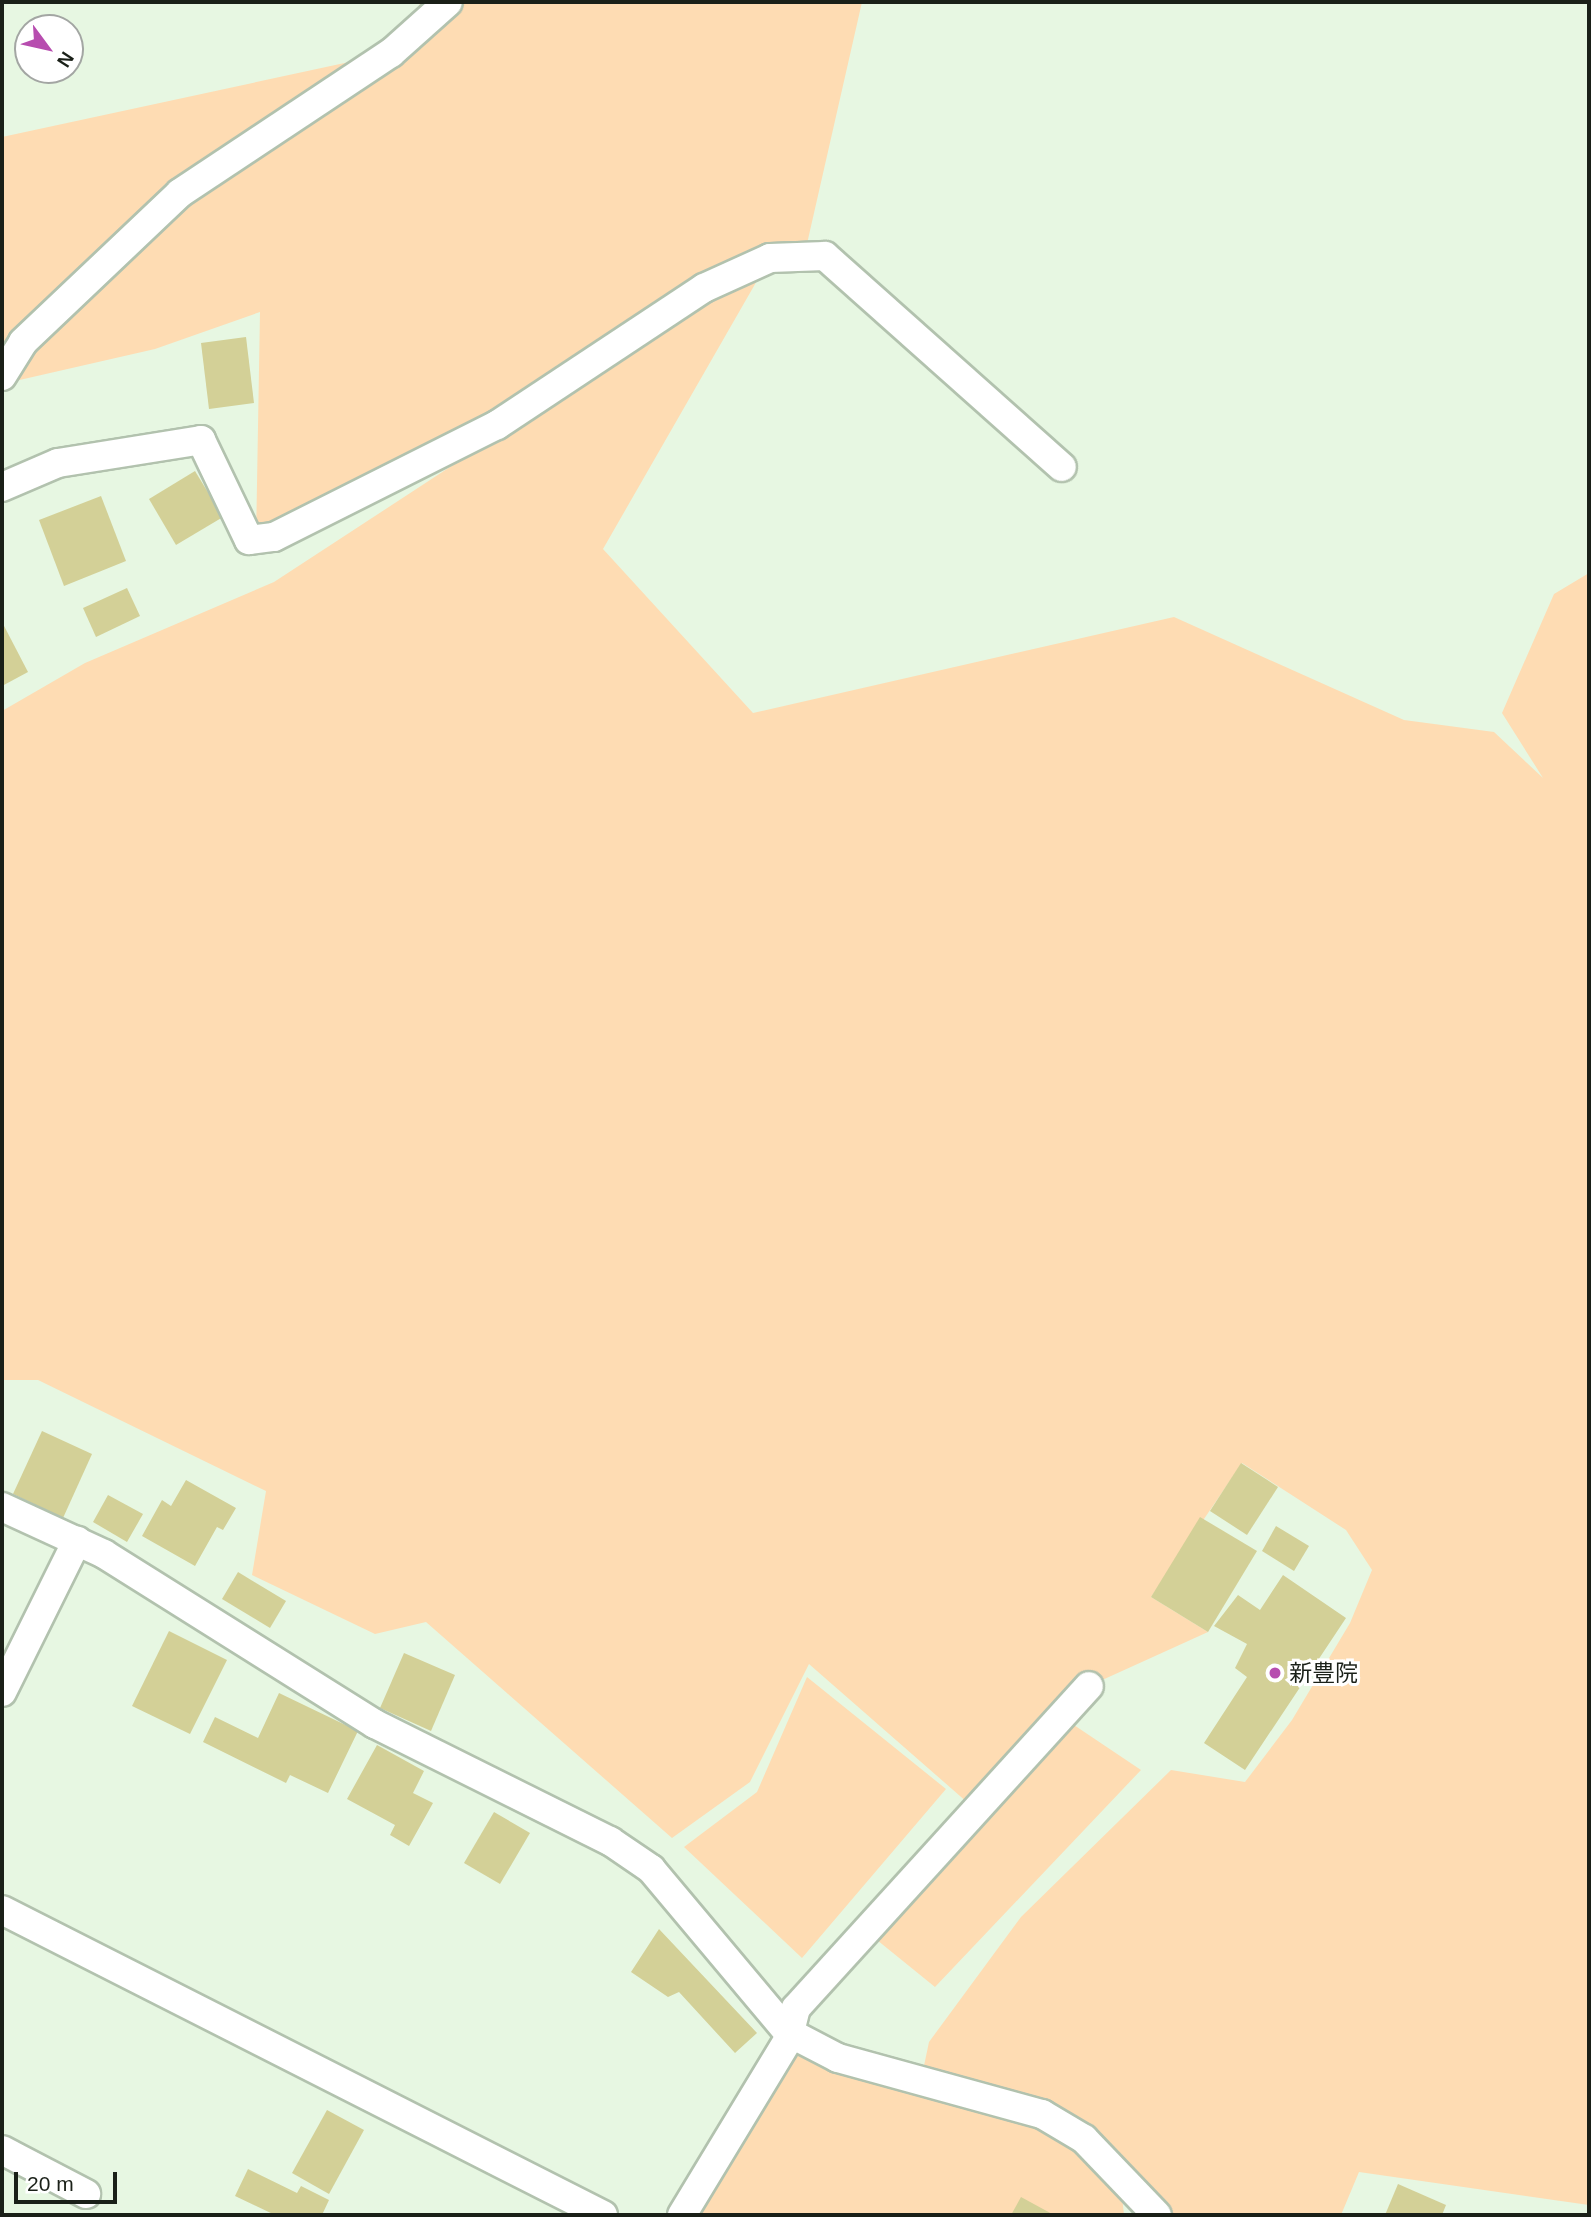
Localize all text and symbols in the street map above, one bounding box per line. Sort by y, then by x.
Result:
north arrow [14,14,84,84]
text: N [53,48,78,71]
place label: 新豊院 [1289,1659,1358,1687]
marker: 新豊院 [1267,1665,1283,1681]
scale bar [18,2158,121,2202]
text: 20 m [27,2172,74,2195]

